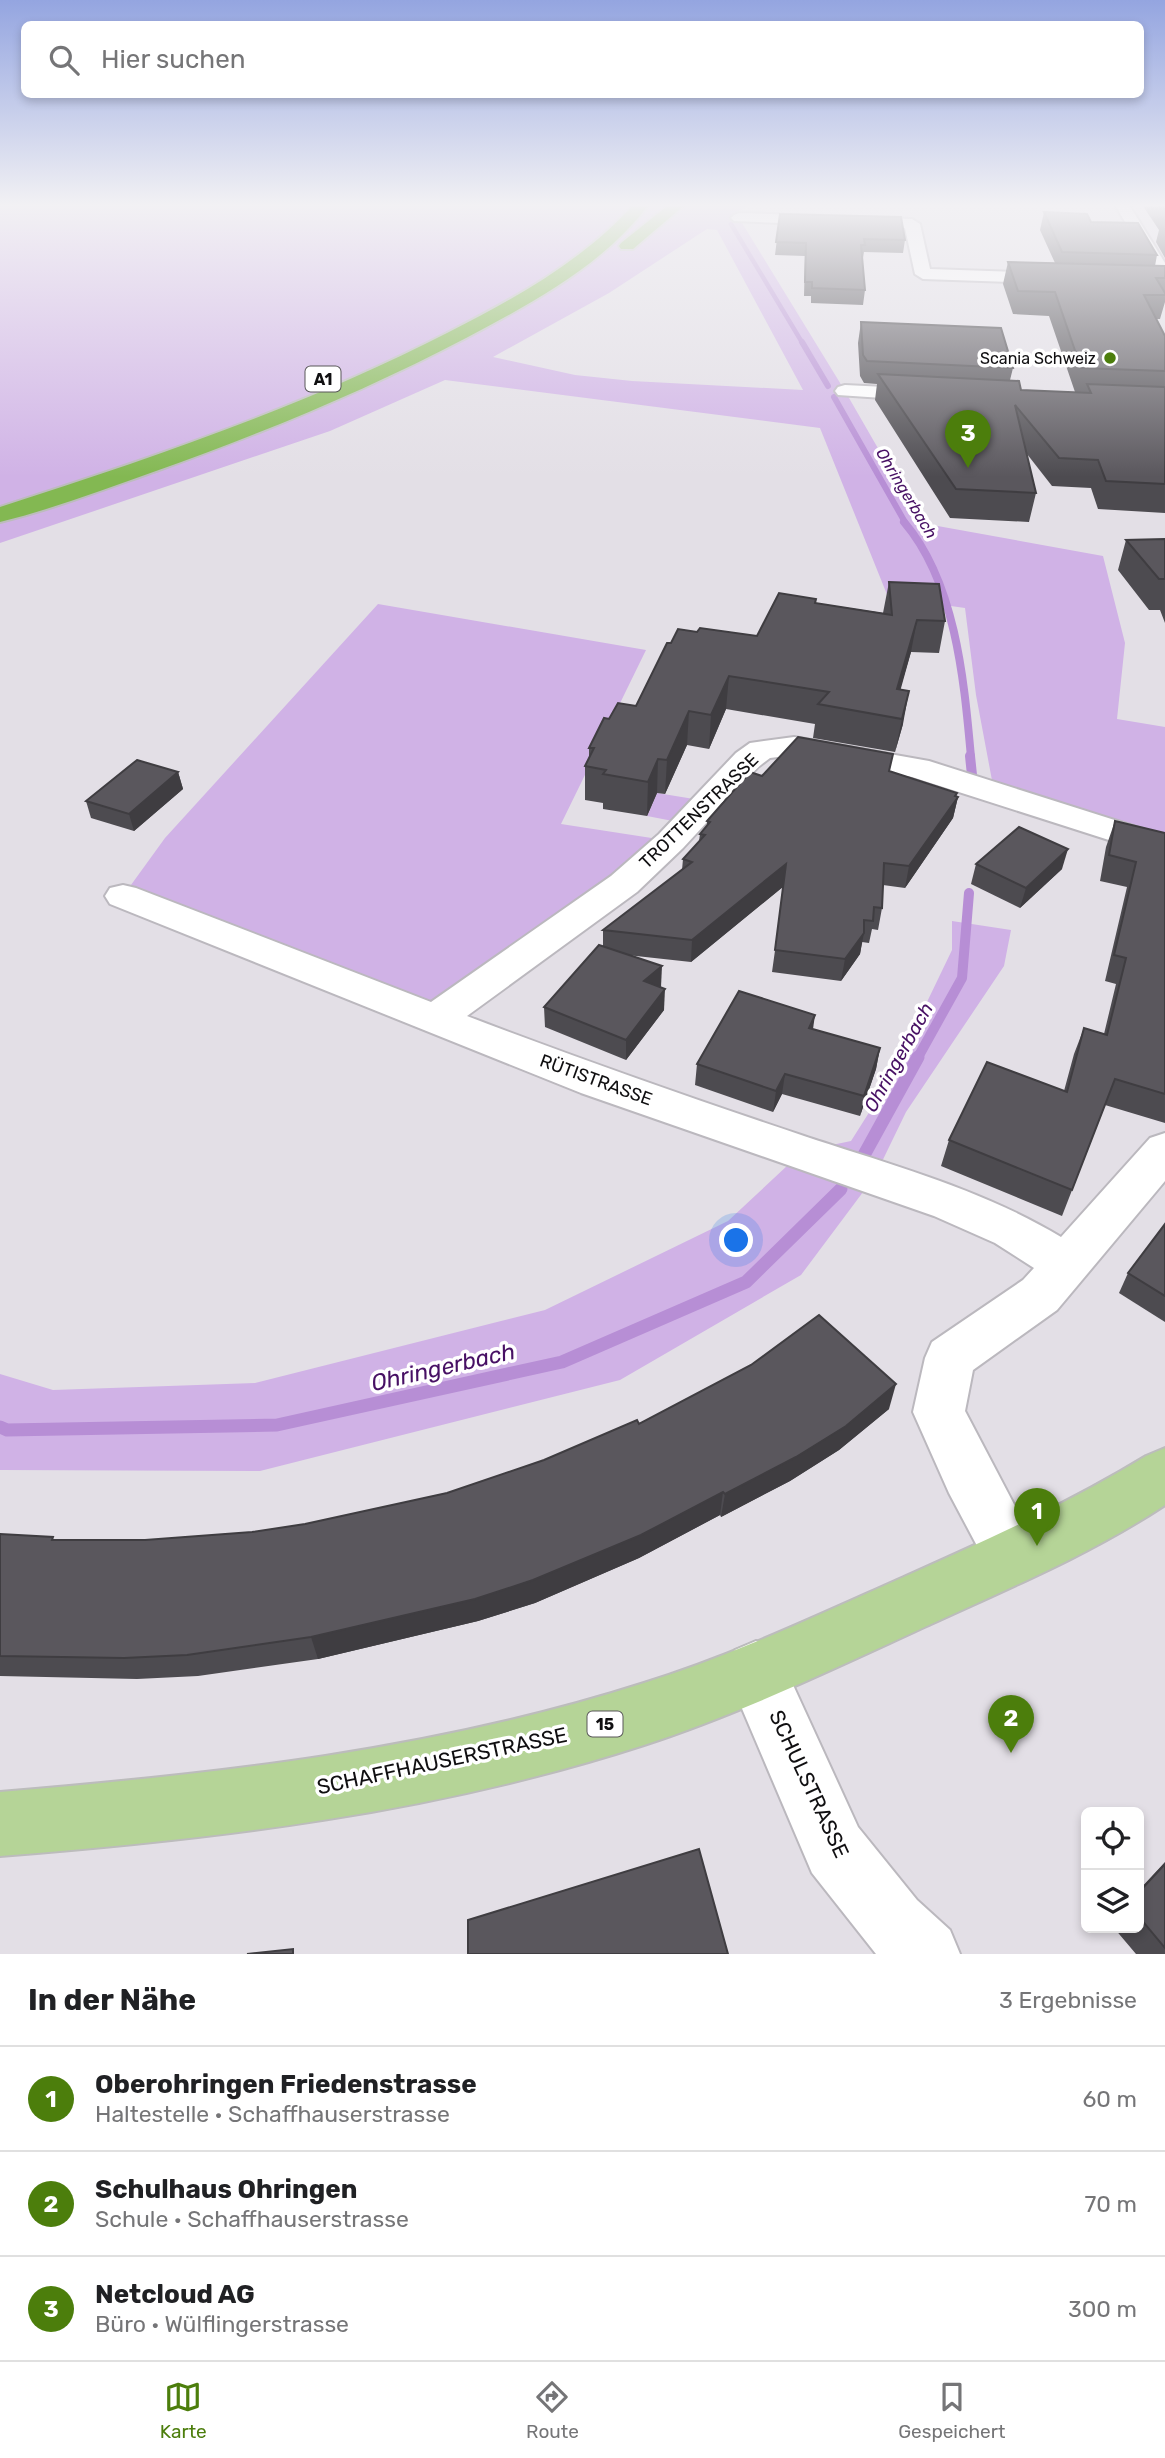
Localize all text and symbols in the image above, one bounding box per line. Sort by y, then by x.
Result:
search box [21,21,1144,98]
icon: search [45,41,83,79]
text: Hier suchen [101,44,246,75]
place label: Scania Schweiz [980,349,1096,368]
marker: Scania Schweiz [1102,350,1118,366]
road number: A1 [306,366,340,392]
pin: 3 [945,410,991,468]
water label: Ohringerbach [872,445,941,542]
street label: TROTTENSTRASSE [635,749,763,873]
water label: Ohringerbach [859,999,938,1116]
street label: RÜTISTRASSE [537,1049,655,1111]
your location [719,1223,753,1257]
water label: Ohringerbach [368,1337,518,1397]
pin: 1 [1014,1488,1060,1546]
pin: 2 [988,1695,1034,1753]
street label: SCHULSTRASSE [764,1706,855,1862]
road number: 15 [588,1712,622,1736]
street label: SCHAFFHAUSERSTRASSE [314,1722,569,1799]
map controls [1081,1807,1144,1933]
button: locate [1081,1807,1144,1870]
button: layers [1081,1870,1144,1933]
text: In der Nähe [28,1982,196,2018]
text: 3 Ergebnisse [999,1986,1137,2014]
text: Oberohringen Friedenstrasse [95,2069,477,2100]
text: 1 [45,2085,57,2113]
text: 60 m [1082,2085,1137,2113]
text: Haltestelle · Schaffhauserstrasse [95,2100,450,2128]
text: Schulhaus Ohringen [95,2174,357,2205]
text: 2 [44,2190,58,2218]
text: 70 m [1085,2190,1137,2218]
text: Schule · Schaffhauserstrasse [95,2205,409,2233]
text: Netcloud AG [95,2279,255,2310]
text: 3 [43,2295,59,2323]
text: 300 m [1068,2295,1137,2323]
text: Büro · Wülflingerstrasse [95,2310,349,2338]
tab: Karte [160,2378,207,2443]
tab: Route [526,2378,579,2443]
tab: Gespeichert [898,2378,1005,2443]

